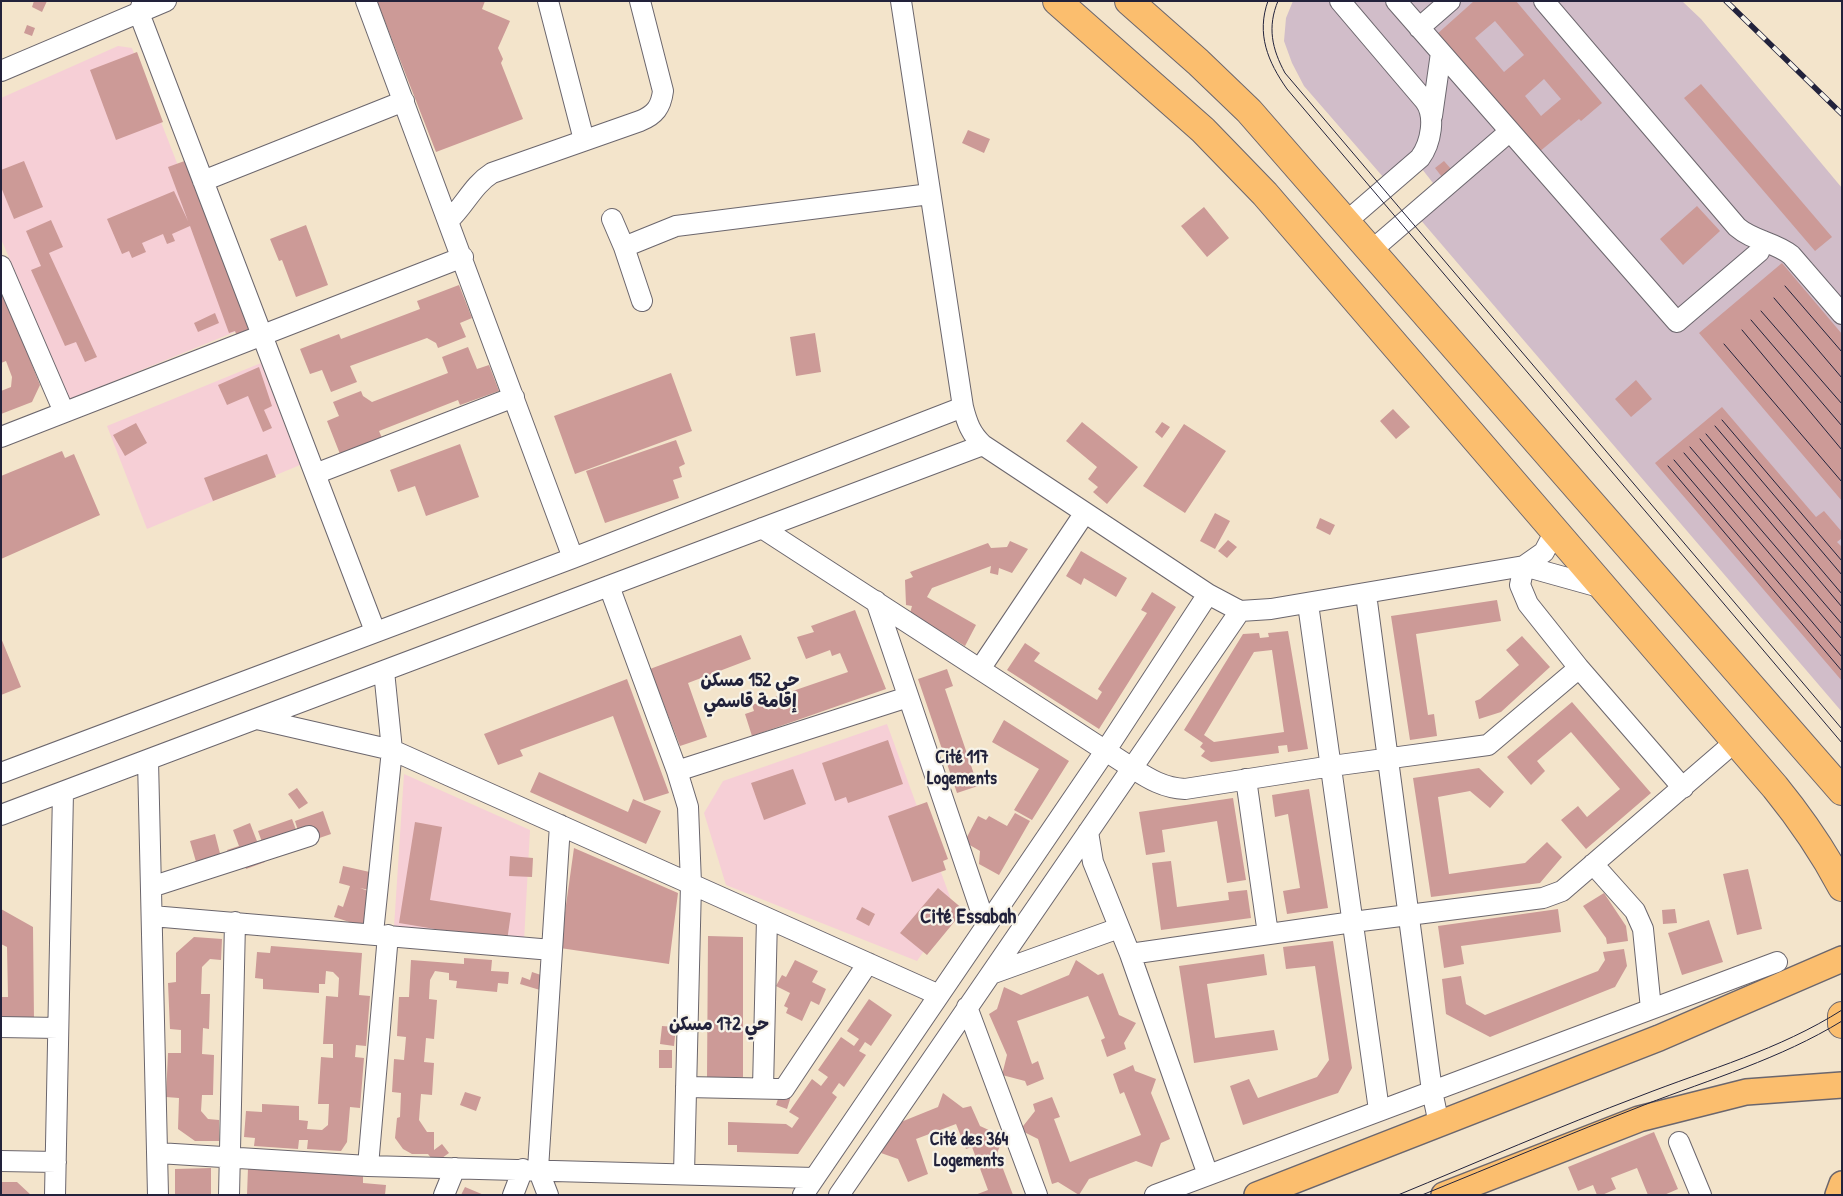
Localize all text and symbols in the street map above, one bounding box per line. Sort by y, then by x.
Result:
district label: حي 152 مسكن إقامة قاسمي [701,670,799,712]
district label: Cité 117 Logements [927,747,997,790]
district label: Cité Essabah [920,904,1016,930]
district label: حي 172 مسكن [669,1014,769,1036]
district label: Cité des 364 Logements [930,1129,1008,1172]

